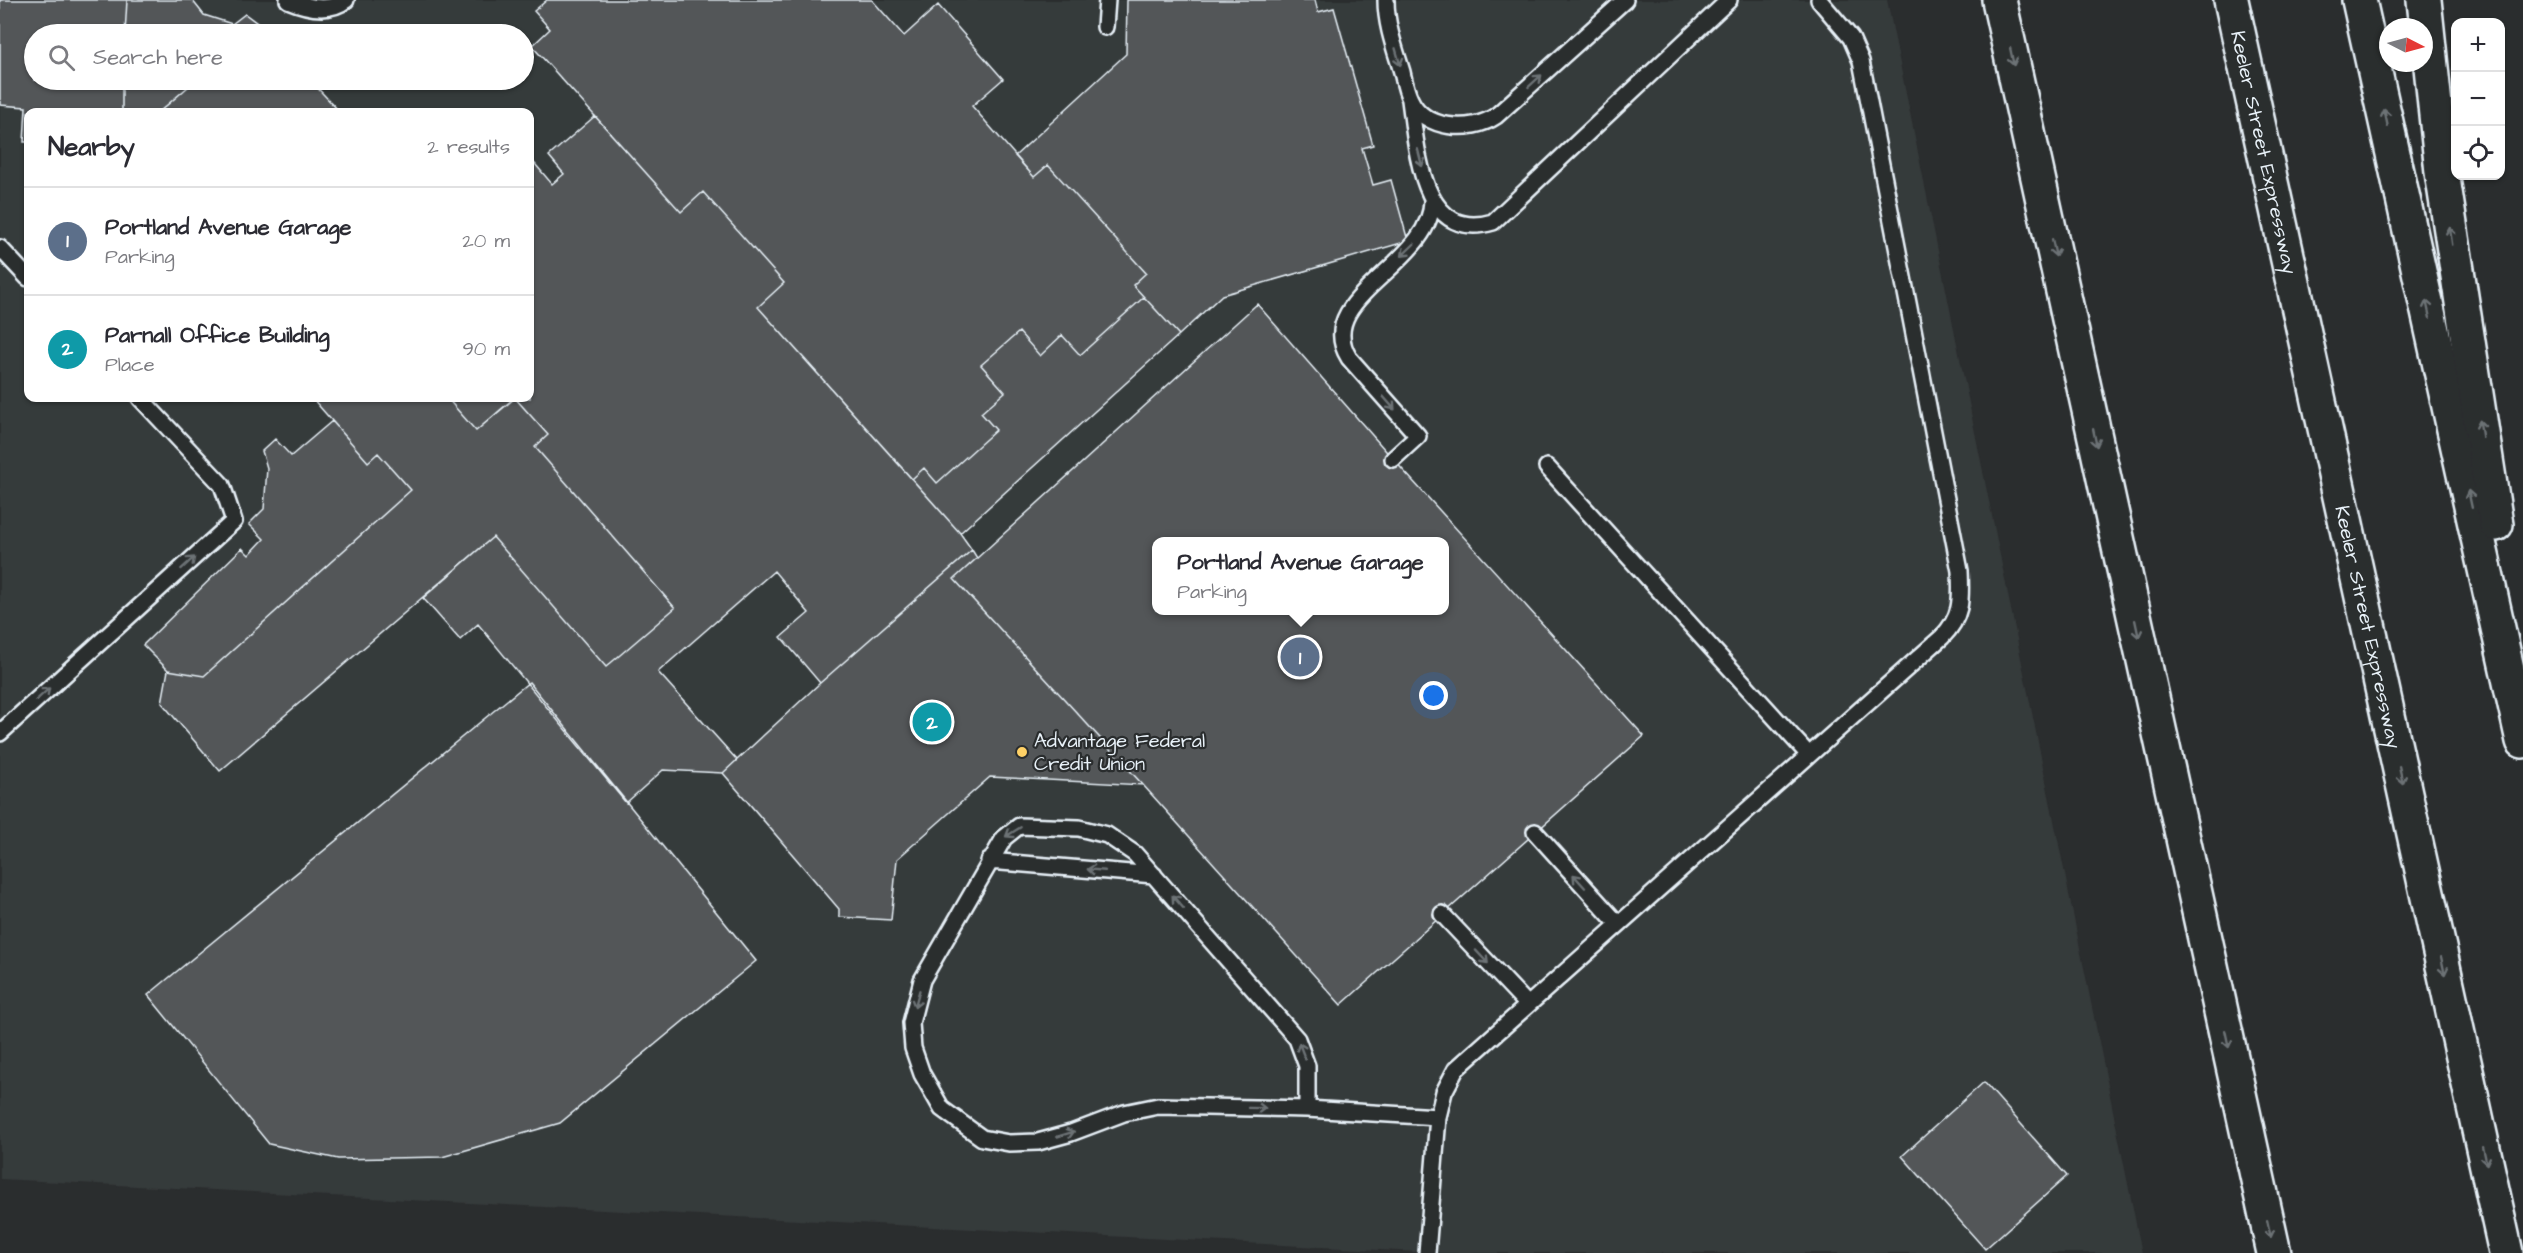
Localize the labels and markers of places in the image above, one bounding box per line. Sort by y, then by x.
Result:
pin: 1 [1280,634,1320,680]
pin: 2 [912,700,952,744]
place label: Advantage Federal Credit Union [1034,727,1205,778]
marker: Advantage Federal Credit Union [1015,745,1029,759]

